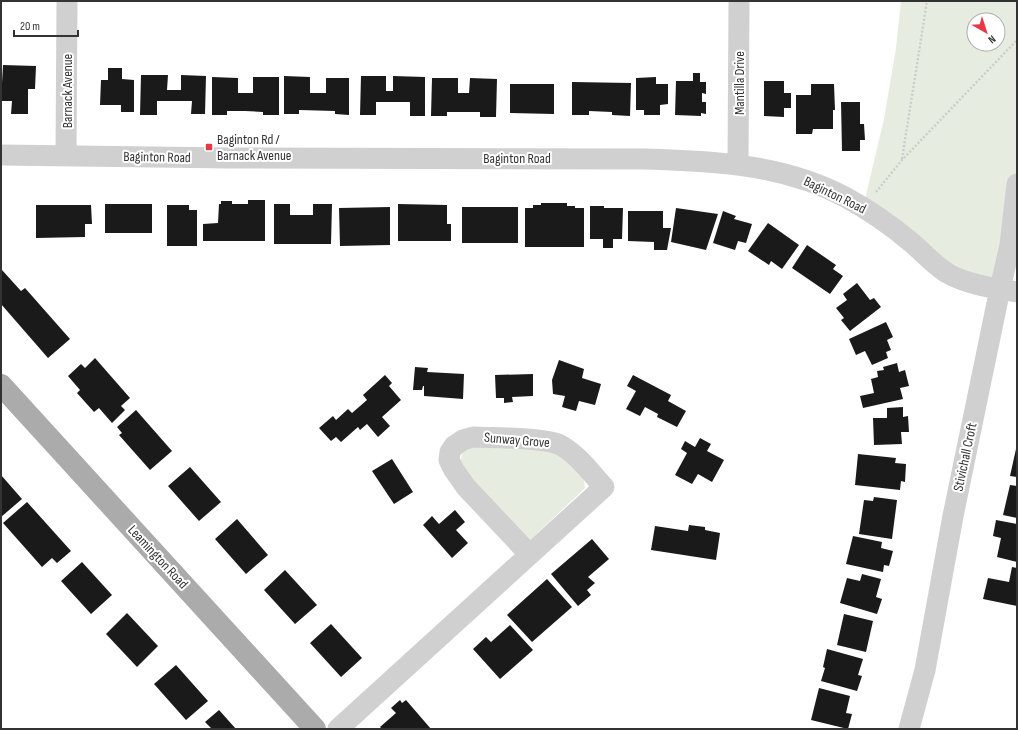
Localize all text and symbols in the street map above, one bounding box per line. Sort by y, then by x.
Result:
scale bar [14,12,78,38]
north arrow [966,12,1006,52]
text: 20 m [20,19,40,34]
text: N [986,32,998,46]
street label: Mantilla Drive [731,51,748,115]
street label: Barnack Avenue [59,54,76,128]
place label: Baginton Rd / Barnack Avenue [217,131,291,164]
marker: Baginton Rd / Barnack Avenue [204,142,214,152]
street label: Baginton Road [123,148,191,166]
street label: Baginton Road [483,150,551,167]
street label: Baginton Road [801,173,869,217]
street label: Stivichall Croft [949,421,981,493]
street label: Sunway Grove [483,429,551,451]
street label: Leamington Road [124,522,192,592]

